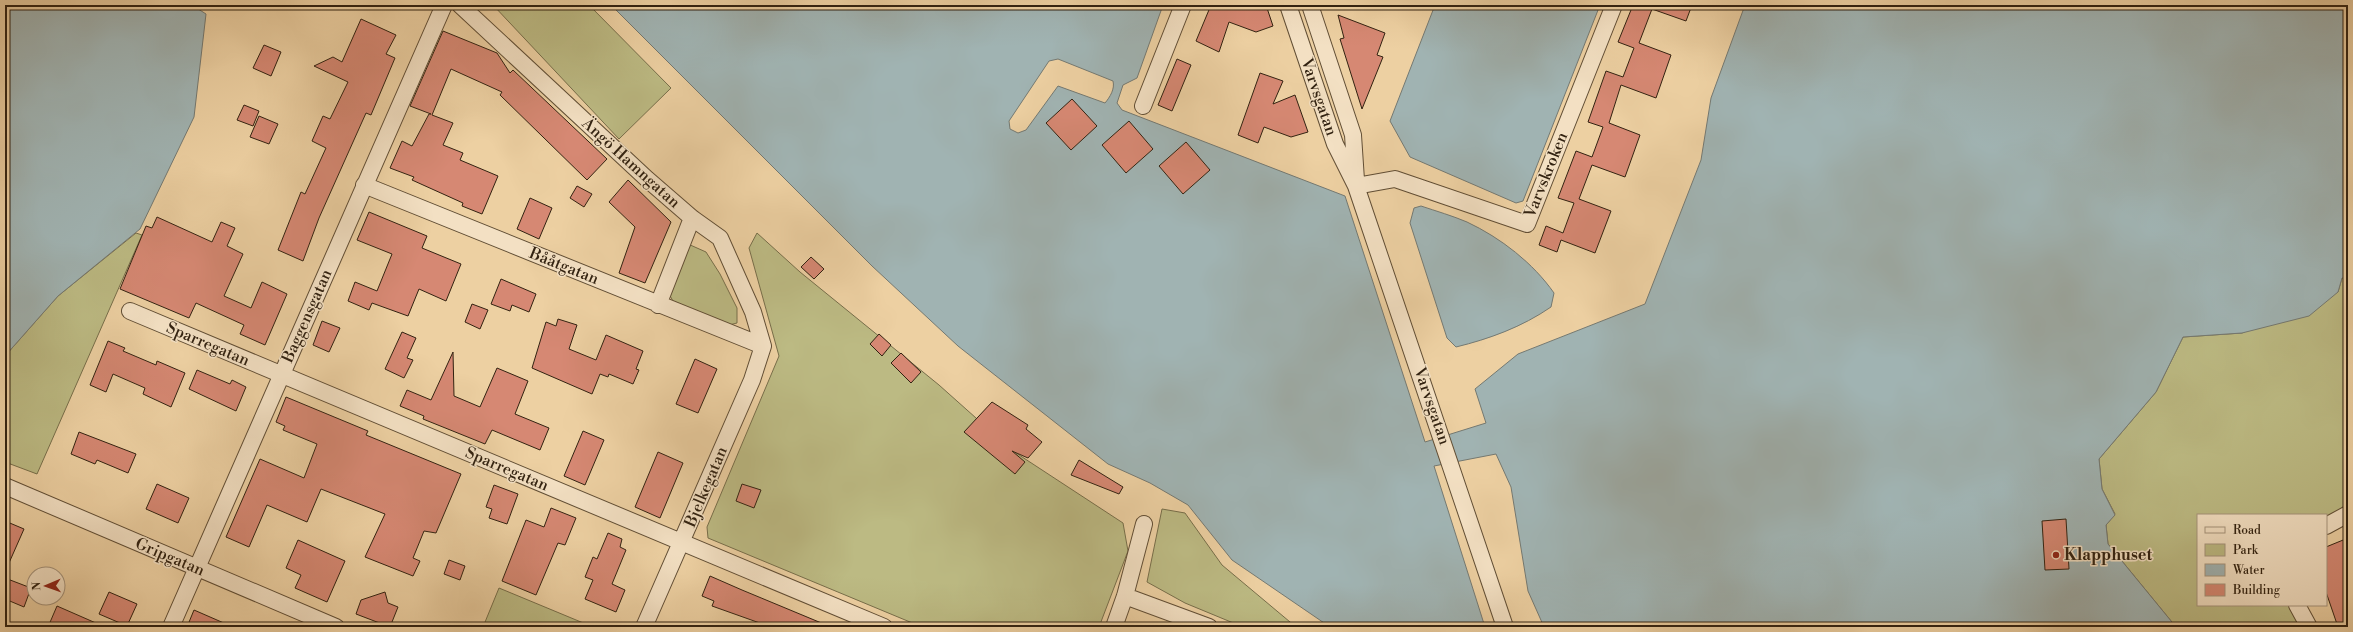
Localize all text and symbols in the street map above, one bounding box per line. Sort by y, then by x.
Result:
street label: Varvsgatan [1296,55,1342,139]
street label: Ängö Hamngatan [577,112,685,213]
street label: Varvskroken [1519,129,1572,222]
street label: Bååtgatan [525,243,602,289]
street label: Baggensgatan [277,266,337,367]
street label: Sparregatan [163,317,253,371]
street label: Varvsgatan [1409,364,1455,448]
street label: Sparregatan [462,442,552,496]
street label: Bjelkegatan [680,443,732,531]
legend [2197,514,2327,606]
text: Road [2233,523,2261,538]
street label: Gripgatan [132,533,208,581]
text: Park [2233,543,2259,558]
place label: Klapphuset [2064,545,2152,565]
marker: Klapphuset [2051,550,2061,560]
text: Water [2232,563,2265,578]
north arrow [26,566,66,606]
text: N [30,581,44,591]
text: Building [2232,583,2281,598]

